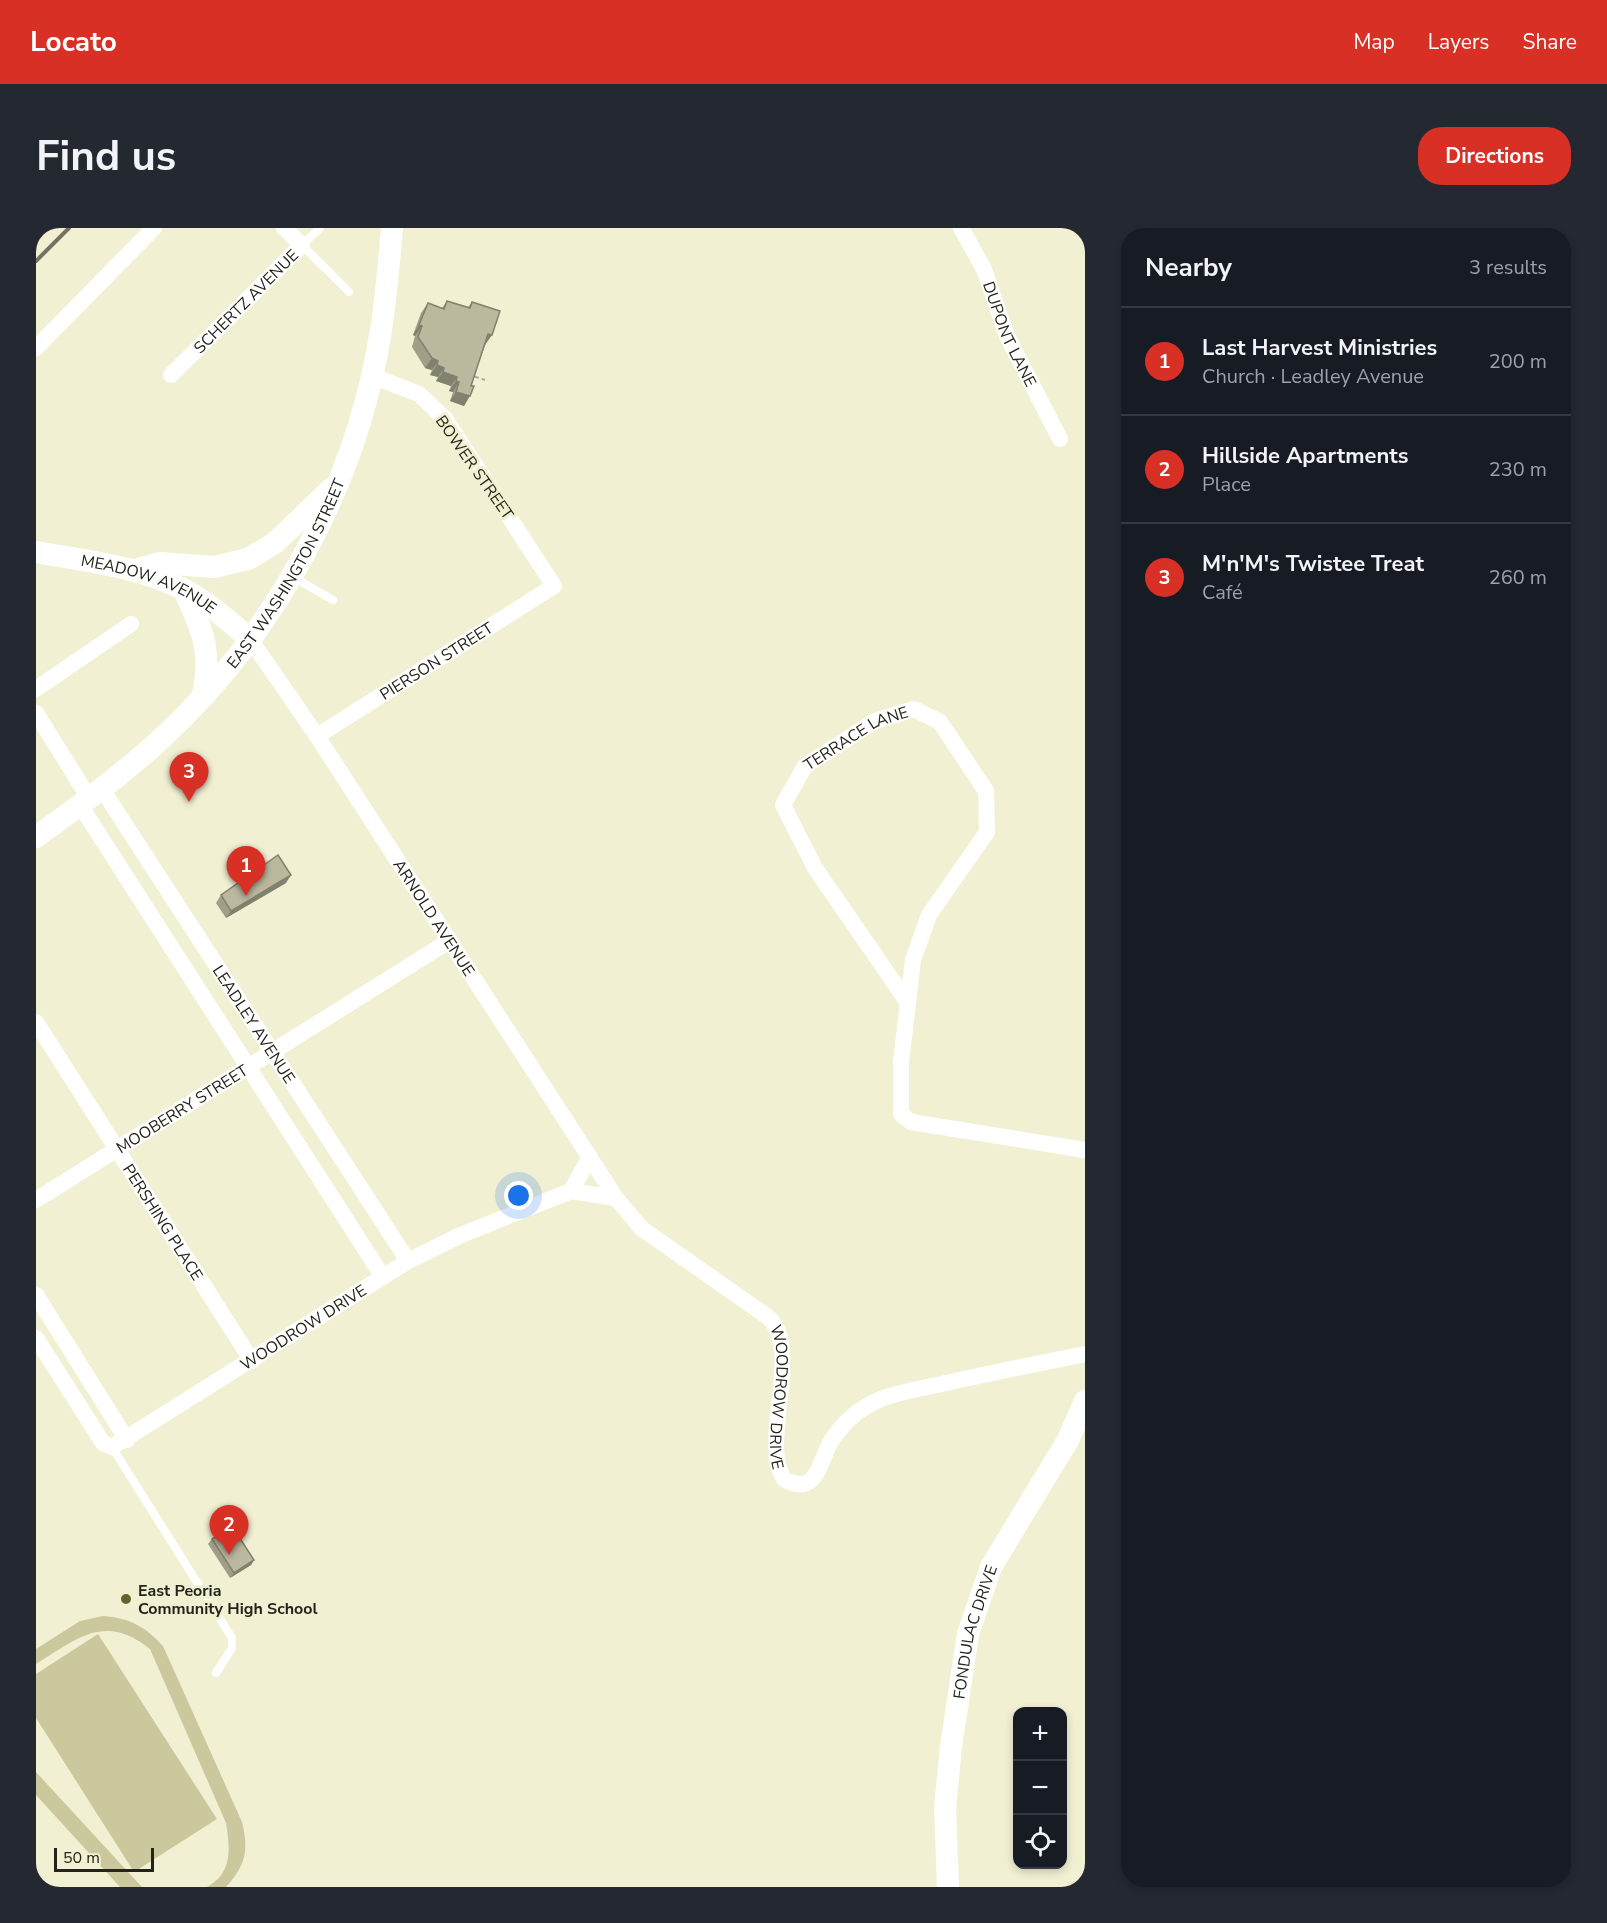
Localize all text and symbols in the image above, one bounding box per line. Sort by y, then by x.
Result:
text: Locato [30,23,117,61]
text: Map [1353,28,1395,56]
text: Layers [1428,28,1489,56]
text: Share [1522,28,1577,56]
button: Directions [1418,127,1571,185]
text: Find us [36,128,176,185]
street label: SCHERTZ AVENUE [189,245,304,359]
text: Nearby [1145,250,1232,285]
text: 3 results [1469,254,1547,281]
street label: DUPONT LANE [977,279,1041,391]
text: Last Harvest Ministries [1202,333,1437,363]
text: 1 [1159,348,1171,375]
text: 200 m [1489,348,1547,375]
text: Church · Leadley Avenue [1202,363,1424,390]
street label: BOWER STREET [430,411,519,524]
text: Hillside Apartments [1202,441,1409,471]
text: 2 [1159,456,1171,483]
text: 230 m [1489,456,1547,483]
text: Place [1202,471,1251,498]
street label: EAST WASHINGTON STREET [222,475,351,673]
text: M'n'M's Twistee Treat [1202,549,1424,579]
street label: MEADOW AVENUE [79,550,221,619]
text: 3 [1159,564,1171,591]
text: 260 m [1489,564,1547,591]
text: Café [1202,579,1243,606]
street label: PIERSON STREET [376,617,498,706]
street label: TERRACE LANE [800,701,911,776]
pin: 3 [170,752,208,802]
pin: 1 [226,846,266,896]
street label: ARNOLD AVENUE [388,855,480,981]
street label: LEADLEY AVENUE [207,961,300,1088]
street label: MOOBERRY STREET [112,1060,253,1159]
street label: PERSHING PLACE [117,1160,208,1285]
your location [504,1181,533,1210]
street label: WOODROW DRIVE [236,1280,371,1376]
street label: WOODROW DRIVE [764,1322,793,1472]
pin: 2 [210,1506,248,1555]
street label: FONDULAC DRIVE [948,1562,1003,1701]
place label: East Peoria Community High School [138,1580,318,1620]
marker: East Peoria Community High School [119,1592,133,1606]
map controls [1013,1707,1067,1869]
button: + [1013,1707,1067,1761]
button: − [1013,1761,1067,1815]
button: locate [1013,1815,1067,1869]
scale bar [54,1845,154,1872]
text: 50 m [63,1847,100,1869]

